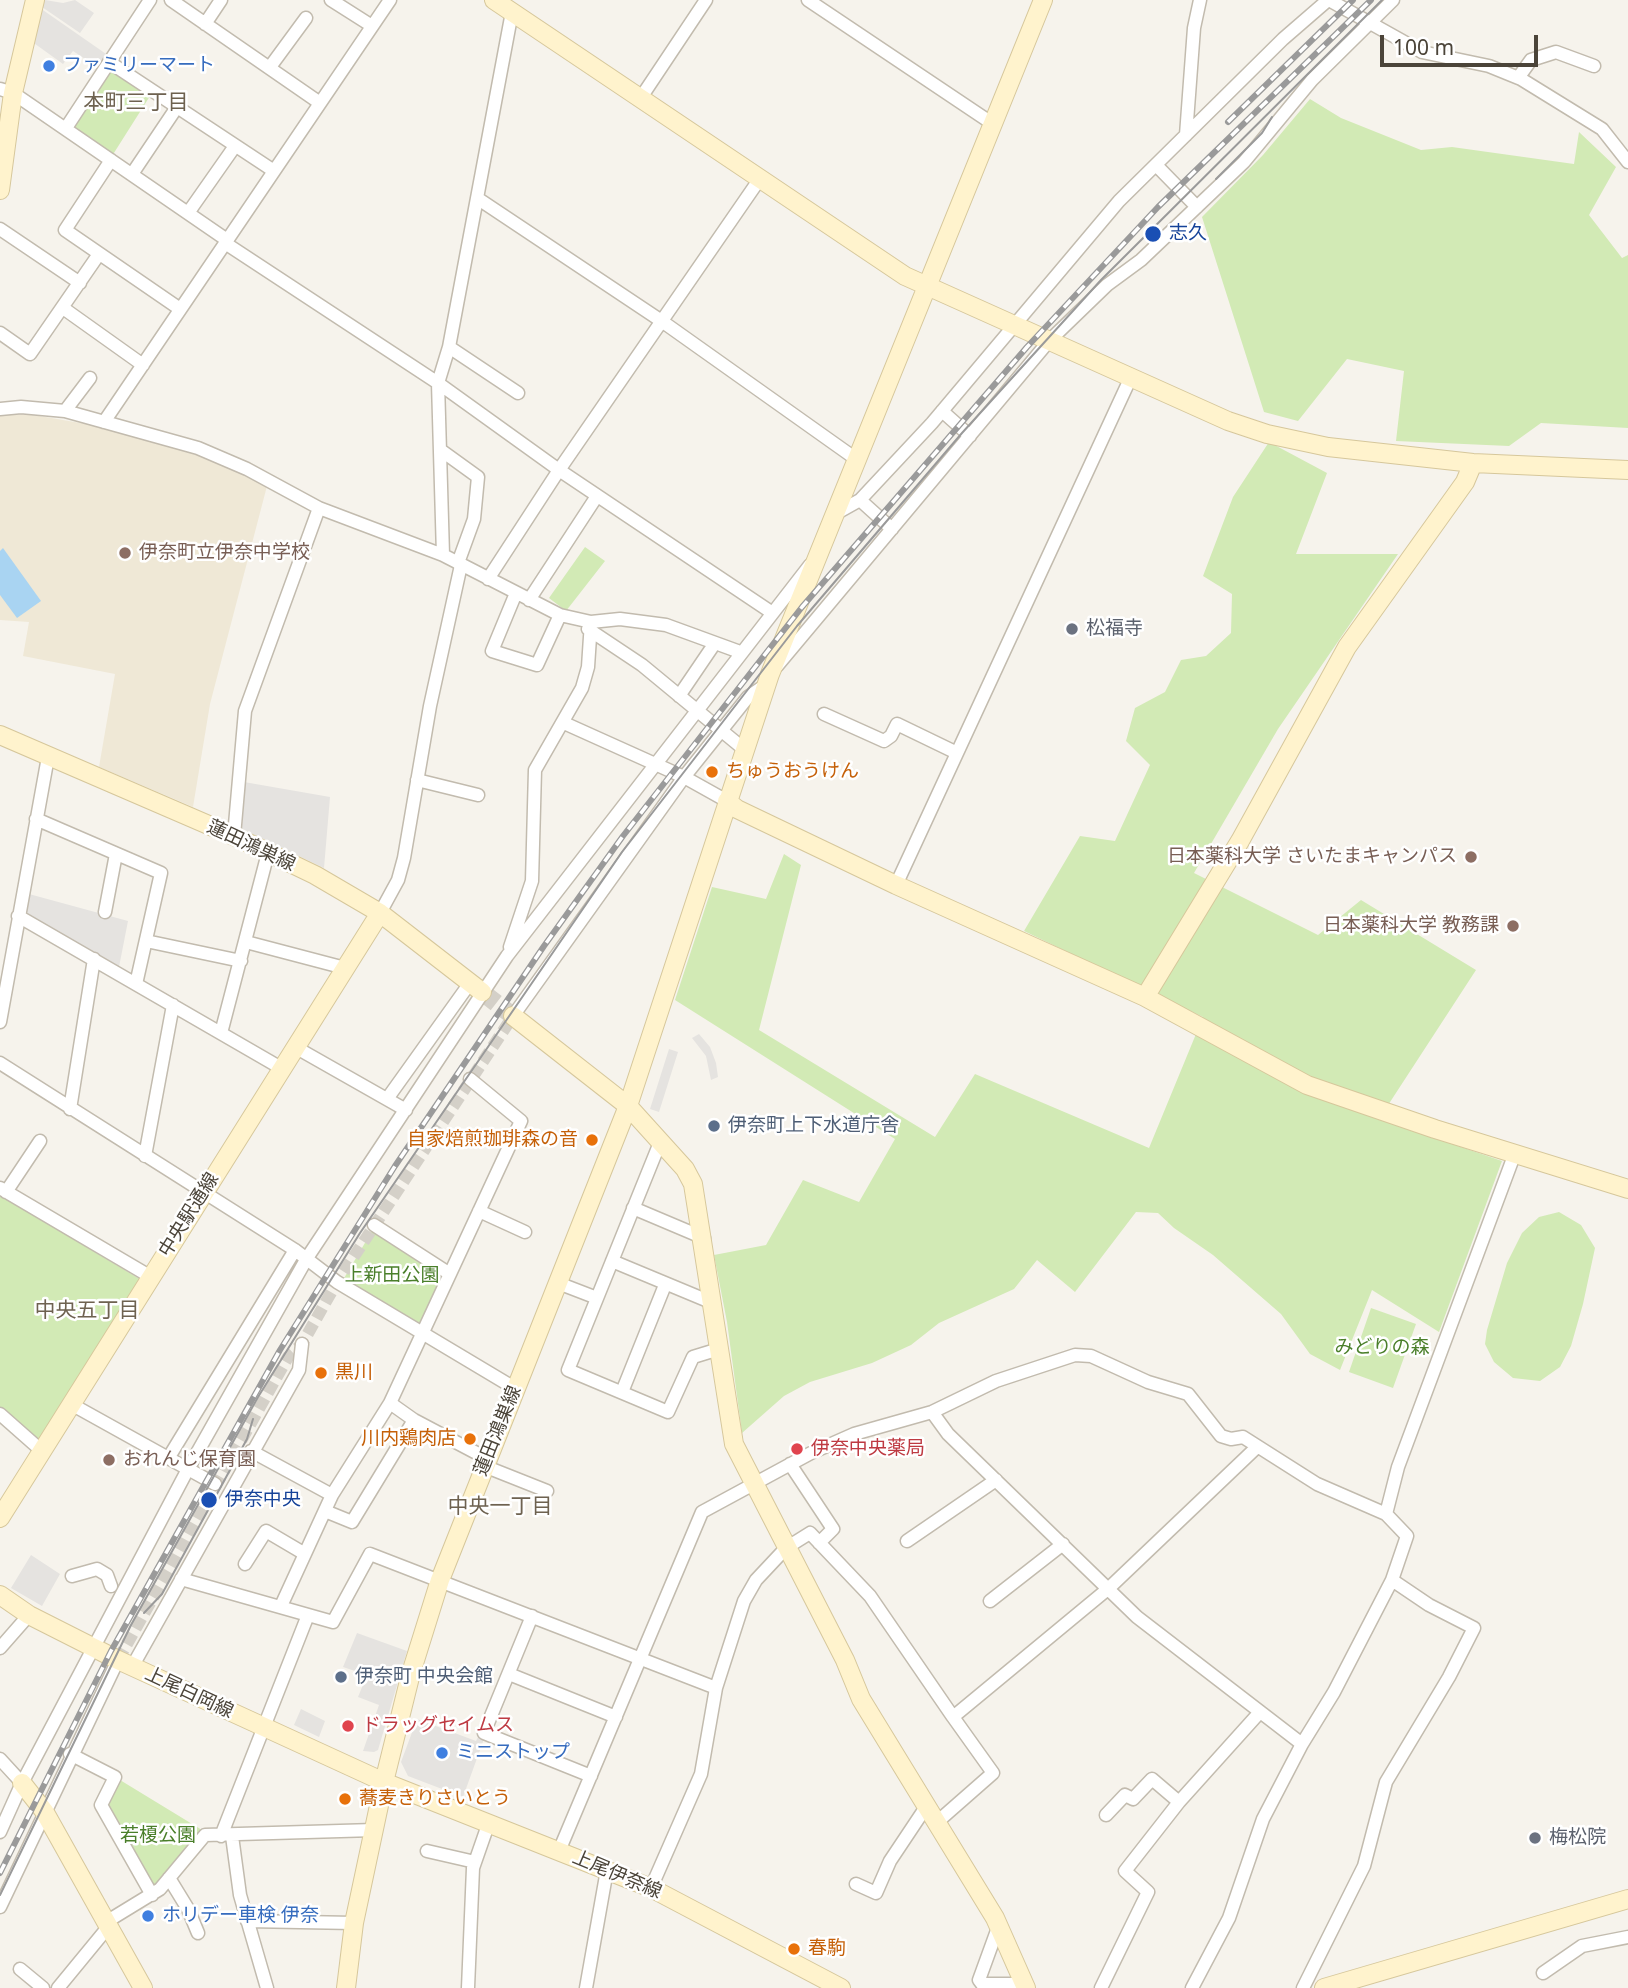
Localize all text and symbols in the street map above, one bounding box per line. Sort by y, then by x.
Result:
scale bar [1383,21,1540,65]
text: 100 m [1393,33,1454,61]
place label: ファミリーマート [63,55,215,77]
marker: ファミリーマート [41,58,57,74]
district label: 本町三丁目 [84,90,188,116]
place label: 志久 [1169,223,1207,245]
marker: 志久 [1143,224,1163,244]
place label: 伊奈町立伊奈中学校 [139,542,310,564]
marker: 伊奈町立伊奈中学校 [117,545,133,561]
place label: 松福寺 [1086,618,1143,640]
marker: 松福寺 [1064,621,1080,637]
place label: ちゅうおうけん [726,761,859,783]
marker: ちゅうおうけん [704,764,720,780]
street label: 蓮田鴻巣線 [203,816,299,876]
place label: 日本薬科大学 さいたまキャンパス [1167,846,1457,868]
marker: 日本薬科大学 さいたまキャンパス [1463,849,1479,865]
place label: 日本薬科大学 教務課 [1323,915,1499,937]
marker: 日本薬科大学 教務課 [1505,918,1521,934]
place label: 伊奈町上下水道庁舎 [728,1115,899,1137]
marker: 伊奈町上下水道庁舎 [706,1118,722,1134]
place label: 自家焙煎珈琲森の音 [407,1129,578,1151]
marker: 自家焙煎珈琲森の音 [584,1132,600,1148]
street label: 中央駅通線 [154,1169,224,1261]
park label: 上新田公園 [345,1265,439,1287]
district label: 中央五丁目 [35,1298,139,1324]
park label: みどりの森 [1335,1337,1429,1359]
place label: 黒川 [335,1362,373,1384]
marker: 黒川 [313,1365,329,1381]
street label: 蓮田鴻巣線 [470,1383,526,1479]
place label: 川内鶏肉店 [361,1428,456,1450]
marker: 川内鶏肉店 [462,1431,478,1447]
place label: 伊奈中央薬局 [811,1438,925,1460]
marker: 伊奈中央薬局 [789,1441,805,1457]
place label: おれんじ保育園 [123,1449,256,1471]
marker: おれんじ保育園 [101,1452,117,1468]
place label: 伊奈中央 [225,1489,301,1511]
marker: 伊奈中央 [199,1490,219,1510]
district label: 中央一丁目 [448,1494,552,1520]
street label: 上尾白岡線 [141,1663,237,1723]
place label: 伊奈町 中央会館 [355,1666,493,1688]
marker: 伊奈町 中央会館 [333,1669,349,1685]
place label: ドラッグセイムス [362,1715,514,1737]
marker: ドラッグセイムス [340,1718,356,1734]
place label: ミニストップ [456,1742,570,1764]
marker: ミニストップ [434,1745,450,1761]
place label: 蕎麦きりさいとう [359,1788,511,1810]
marker: 蕎麦きりさいとう [337,1791,353,1807]
park label: 若榎公園 [120,1825,196,1847]
place label: 梅松院 [1549,1827,1606,1849]
marker: 梅松院 [1527,1830,1543,1846]
street label: 上尾伊奈線 [569,1846,665,1904]
place label: ホリデー車検 伊奈 [162,1905,319,1927]
marker: ホリデー車検 伊奈 [140,1908,156,1924]
place label: 春駒 [808,1938,846,1960]
marker: 春駒 [786,1941,802,1957]

